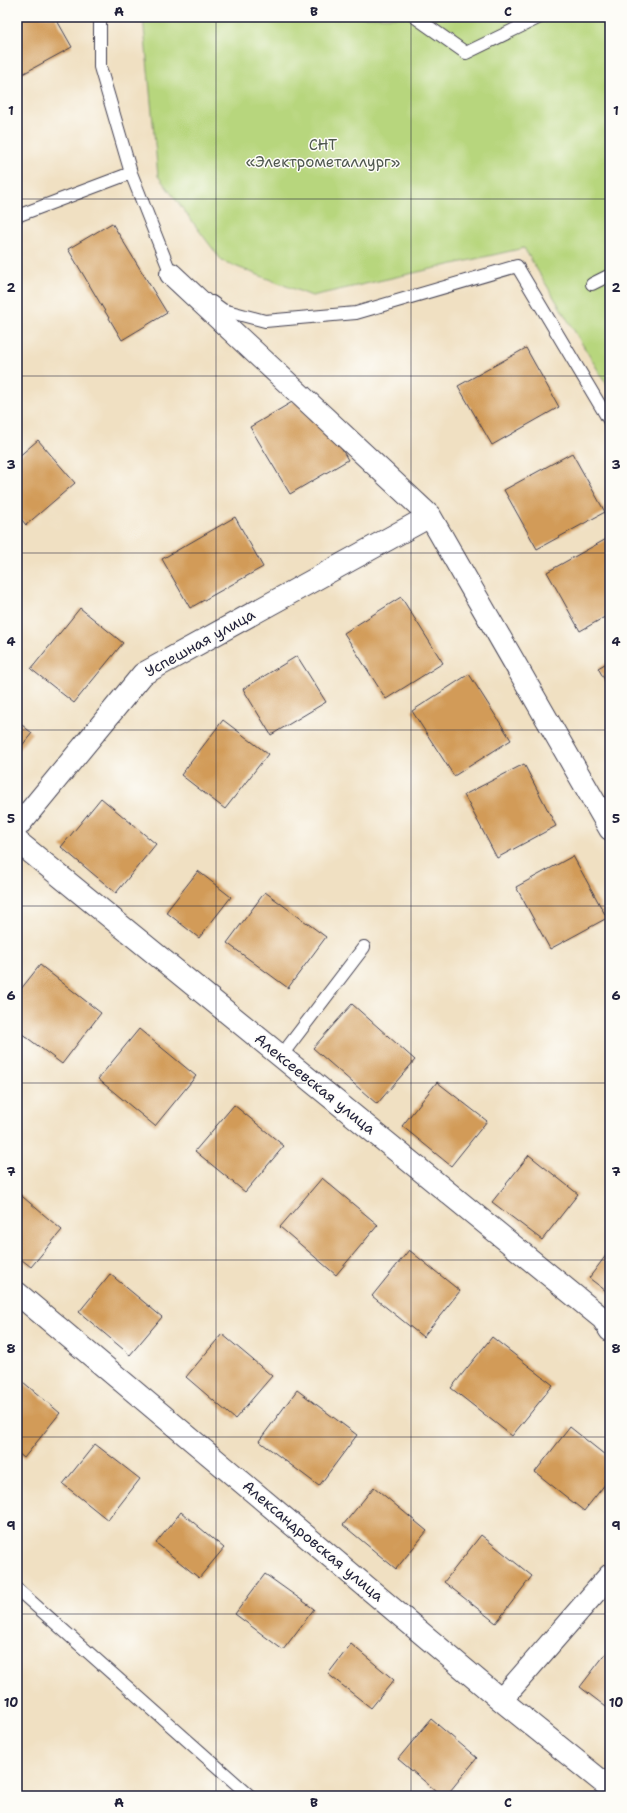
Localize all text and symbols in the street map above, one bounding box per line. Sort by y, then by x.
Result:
text: A [114,3,124,20]
text: B [310,3,318,20]
text: C [504,3,512,20]
text: 1 [8,102,14,119]
text: 1 [613,102,619,119]
park label: СНТ «Электрометаллург» [246,135,400,172]
text: 2 [6,279,16,296]
text: 2 [611,279,621,296]
text: 3 [6,456,16,473]
text: 3 [611,456,621,473]
street label: Успешная улица [141,604,259,682]
text: 4 [6,633,16,650]
text: 4 [611,633,621,650]
text: 5 [7,810,15,827]
text: 5 [612,810,620,827]
text: 6 [6,987,16,1004]
text: 6 [611,987,621,1004]
street label: Алексеевская улица [250,1029,380,1139]
text: 7 [6,1163,16,1180]
text: 7 [611,1163,621,1180]
text: 8 [6,1340,16,1357]
text: 8 [611,1340,621,1357]
street label: Александровская улица [238,1476,388,1606]
text: 9 [6,1517,16,1534]
text: 9 [611,1517,621,1534]
text: 10 [4,1694,18,1711]
text: 10 [609,1694,623,1711]
text: A [114,1794,124,1811]
text: B [310,1794,318,1811]
text: C [504,1794,512,1811]

